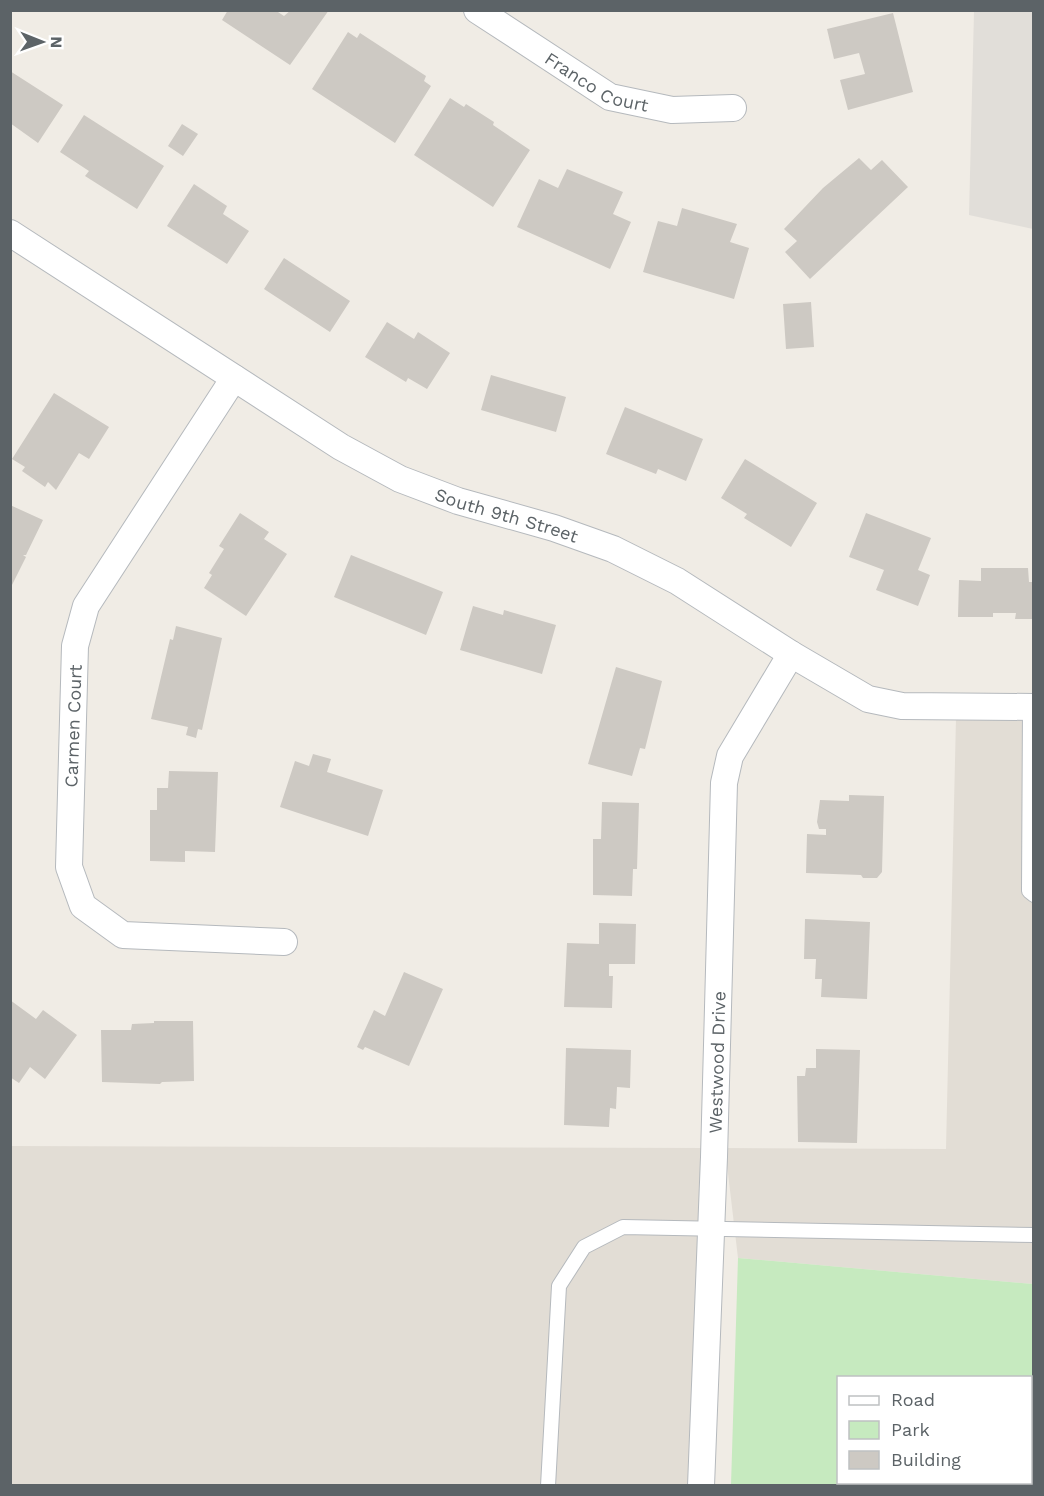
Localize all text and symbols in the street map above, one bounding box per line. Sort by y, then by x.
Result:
north arrow [12,12,72,72]
text: N [47,36,66,48]
street label: Franco Court [541,47,651,115]
street label: South 9th Street [432,483,582,546]
street label: Carmen Court [60,664,86,788]
street label: Westwood Drive [704,991,729,1134]
legend [837,1376,1032,1484]
text: Road [891,1389,935,1410]
text: Park [891,1419,930,1440]
text: Building [891,1449,961,1470]

